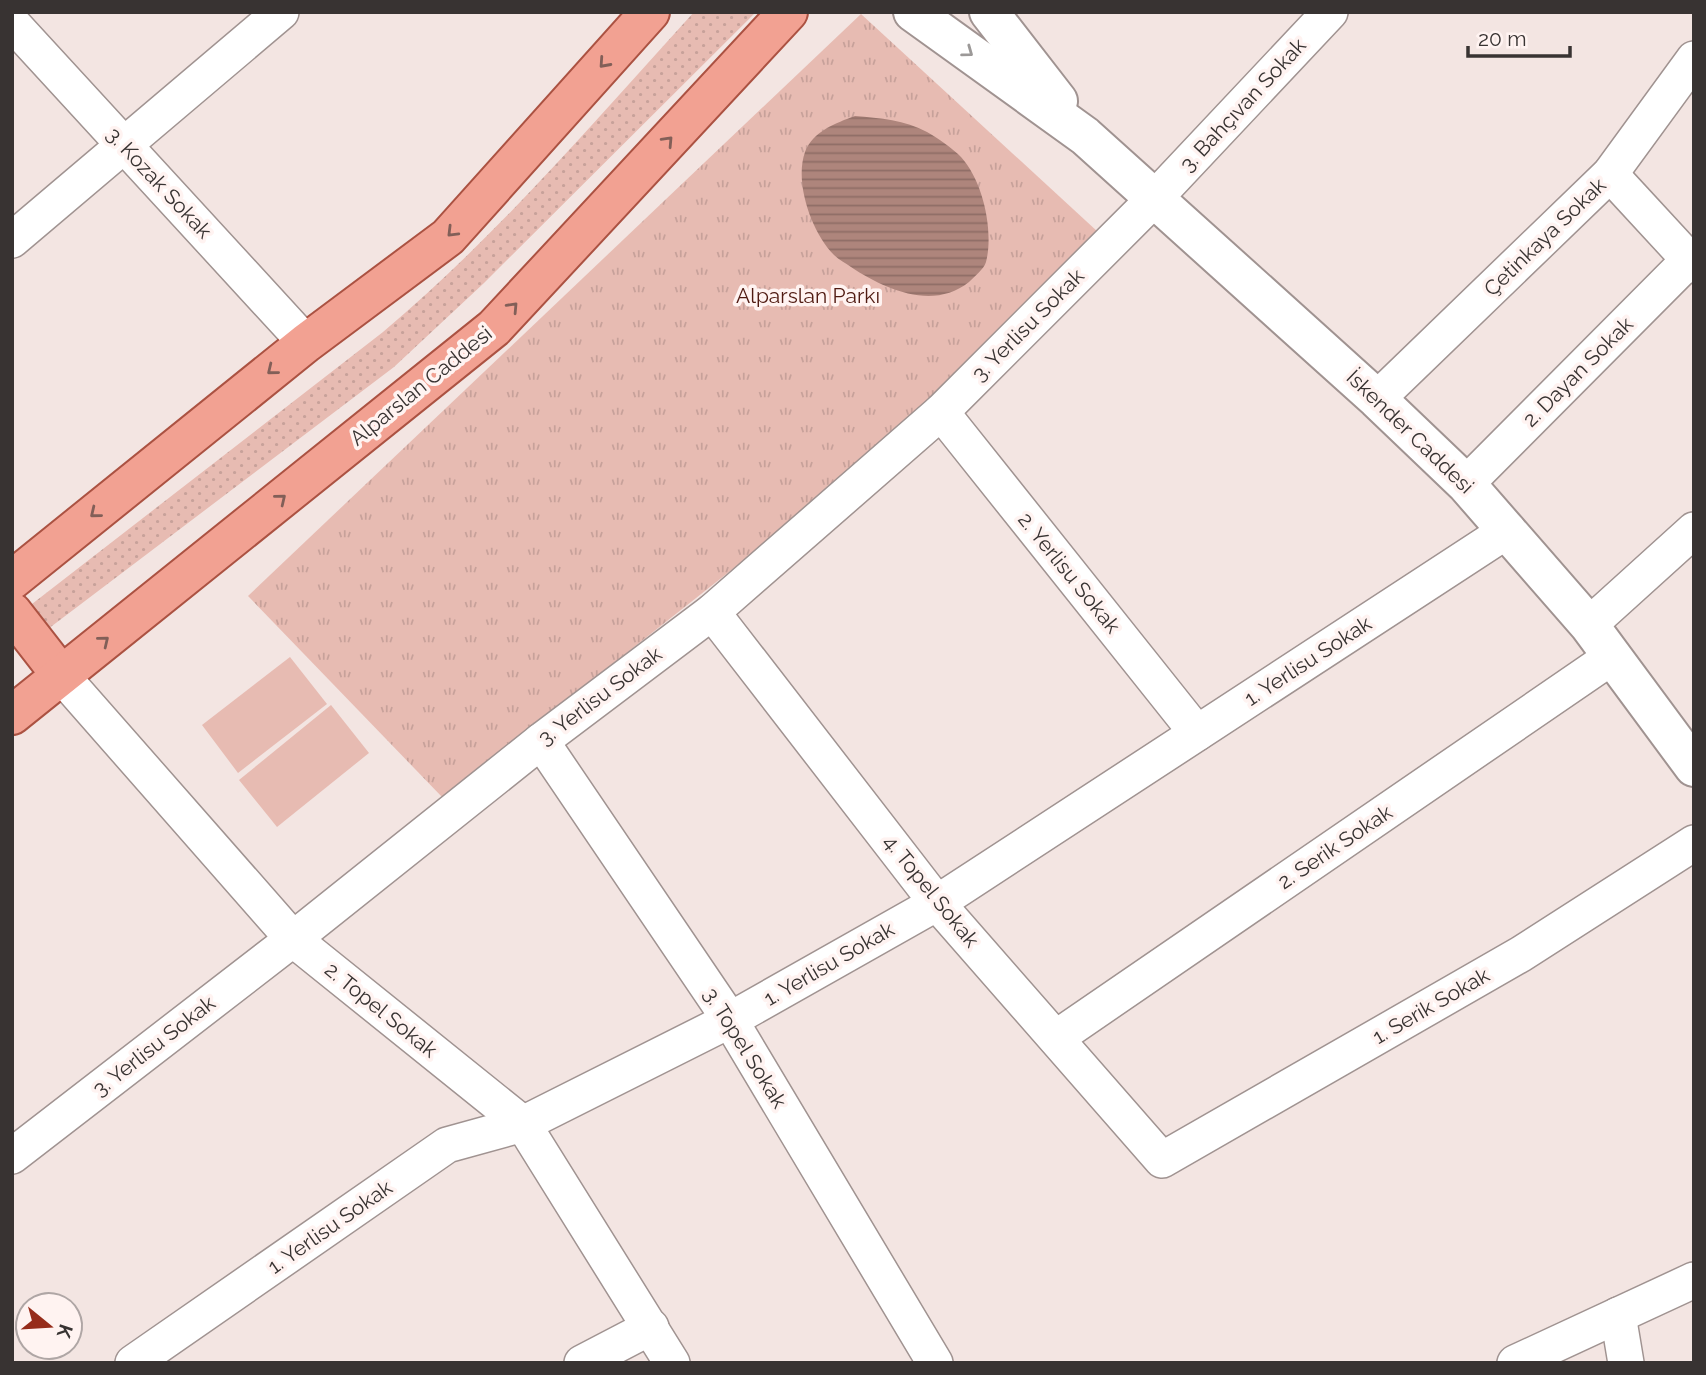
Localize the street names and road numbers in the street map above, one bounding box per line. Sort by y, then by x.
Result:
street label: 3. Bahçıvan Sokak [1174,33,1311,177]
street label: 3. Kozak Sokak [102,122,217,243]
street label: Çetinkaya Sokak [1479,172,1611,301]
street label: 3. Yerlisu Sokak [966,263,1089,386]
street label: 2. Dayan Sokak [1517,311,1638,432]
street label: Alparslan Caddesi [345,321,497,451]
street label: İskender Caddesi [1342,365,1479,499]
street label: 2. Yerlisu Sokak [1013,507,1126,638]
street label: 1. Yerlisu Sokak [1240,610,1376,711]
street label: 3. Yerlisu Sokak [533,641,666,750]
street label: 2. Serik Sokak [1273,799,1397,894]
street label: 4. Topel Sokak [878,829,984,952]
street label: 1. Yerlisu Sokak [759,916,898,1011]
street label: 2. Topel Sokak [320,957,443,1063]
street label: 1. Serik Sokak [1368,962,1494,1049]
street label: 3. Topel Sokak [698,983,792,1113]
street label: 3. Yerlisu Sokak [88,990,220,1101]
street label: 1. Yerlisu Sokak [263,1174,397,1279]

